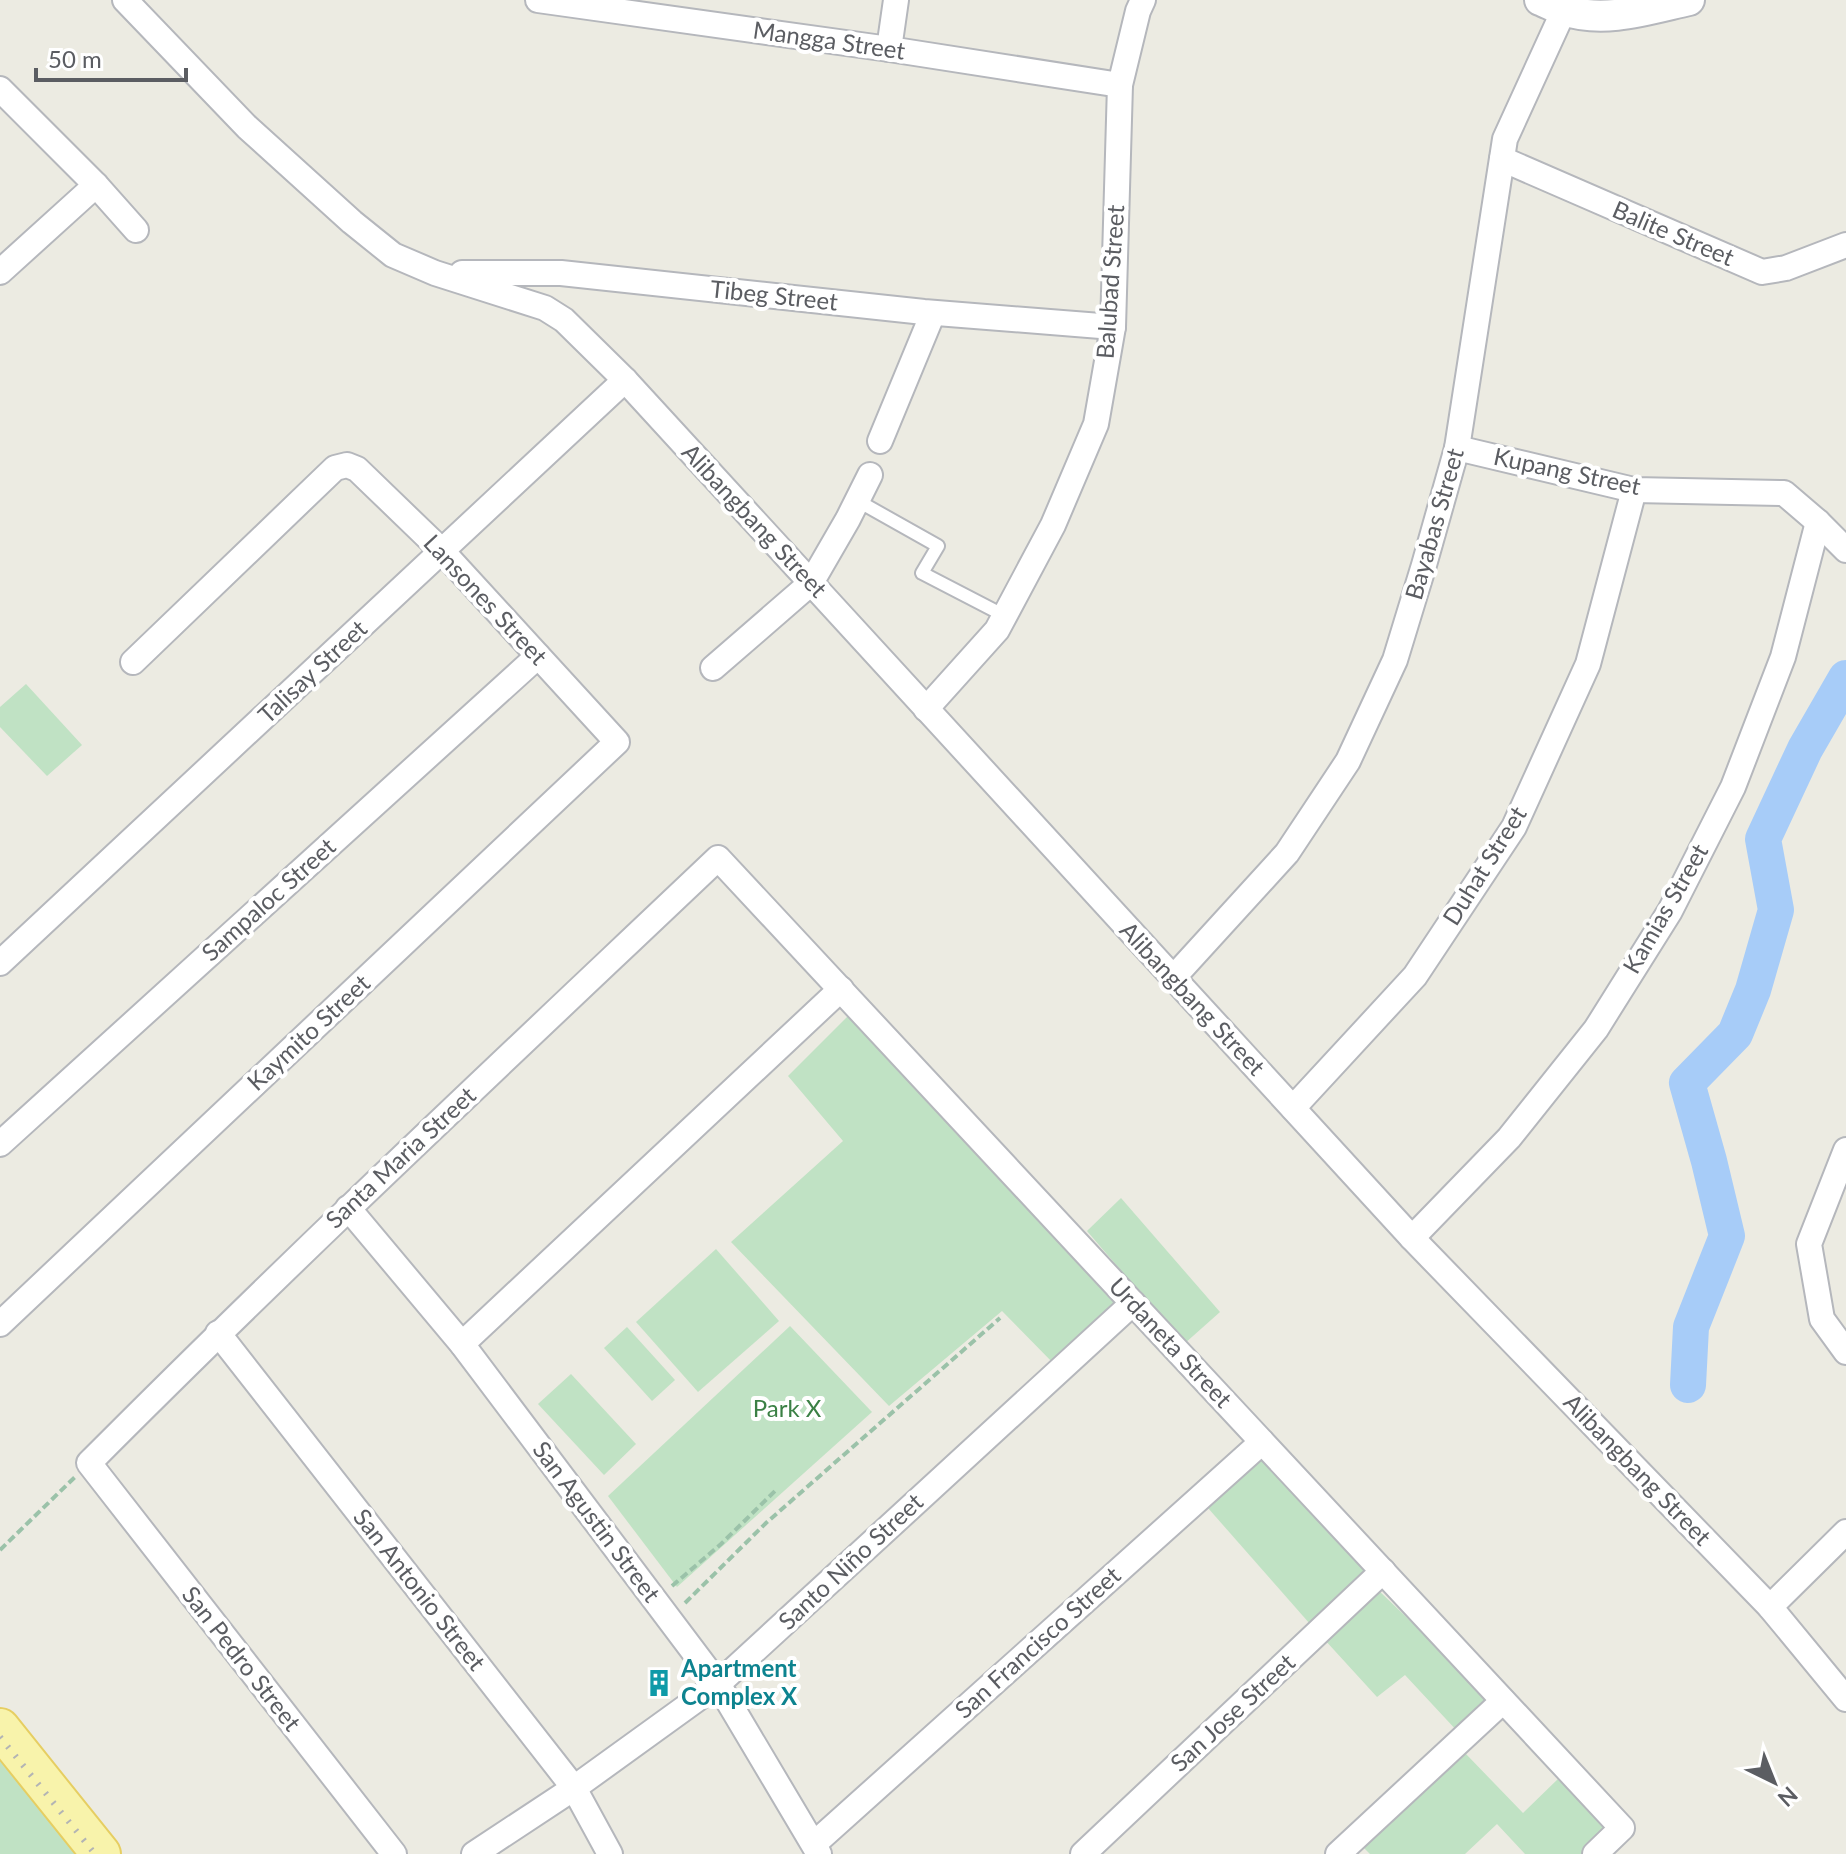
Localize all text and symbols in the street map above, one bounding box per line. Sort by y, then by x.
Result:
street label: Mangga Street [751,14,908,65]
scale bar [36,32,186,82]
text: 50 m [48,44,102,73]
street label: Balite Street [1608,194,1739,271]
street label: Balubad Street [1090,203,1129,360]
street label: Tibeg Street [709,273,840,316]
street label: Alibangbang Street [676,437,834,603]
street label: Kupang Street [1491,441,1644,500]
street label: Bayabas Street [1398,444,1469,603]
street label: Lansones Street [418,528,554,670]
street label: Talisay Street [252,613,373,729]
street label: Duhat Street [1436,800,1532,930]
street label: Sampaloc Street [195,831,341,967]
street label: Kamias Street [1616,838,1714,978]
street label: Alibangbang Street [1114,915,1272,1081]
street label: Kaymito Street [241,968,375,1096]
street label: Santa Maria Street [319,1080,481,1234]
street label: Urdaneta Street [1104,1271,1239,1413]
street label: Alibangbang Street [1558,1387,1718,1551]
park label: Park X [753,1393,822,1422]
street label: San Agustin Street [527,1435,667,1607]
street label: Santo Niño Street [772,1486,928,1635]
street label: San Antonio Street [348,1502,493,1676]
street label: San Francisco Street [948,1560,1126,1724]
street label: San Pedro Street [177,1580,308,1736]
street label: San Jose Street [1164,1647,1300,1777]
place label: Apartment Complex X [680,1653,798,1710]
building icon: Apartment Complex X [644,1668,674,1698]
north arrow [1734,1742,1814,1822]
text: N [1773,1781,1803,1813]

